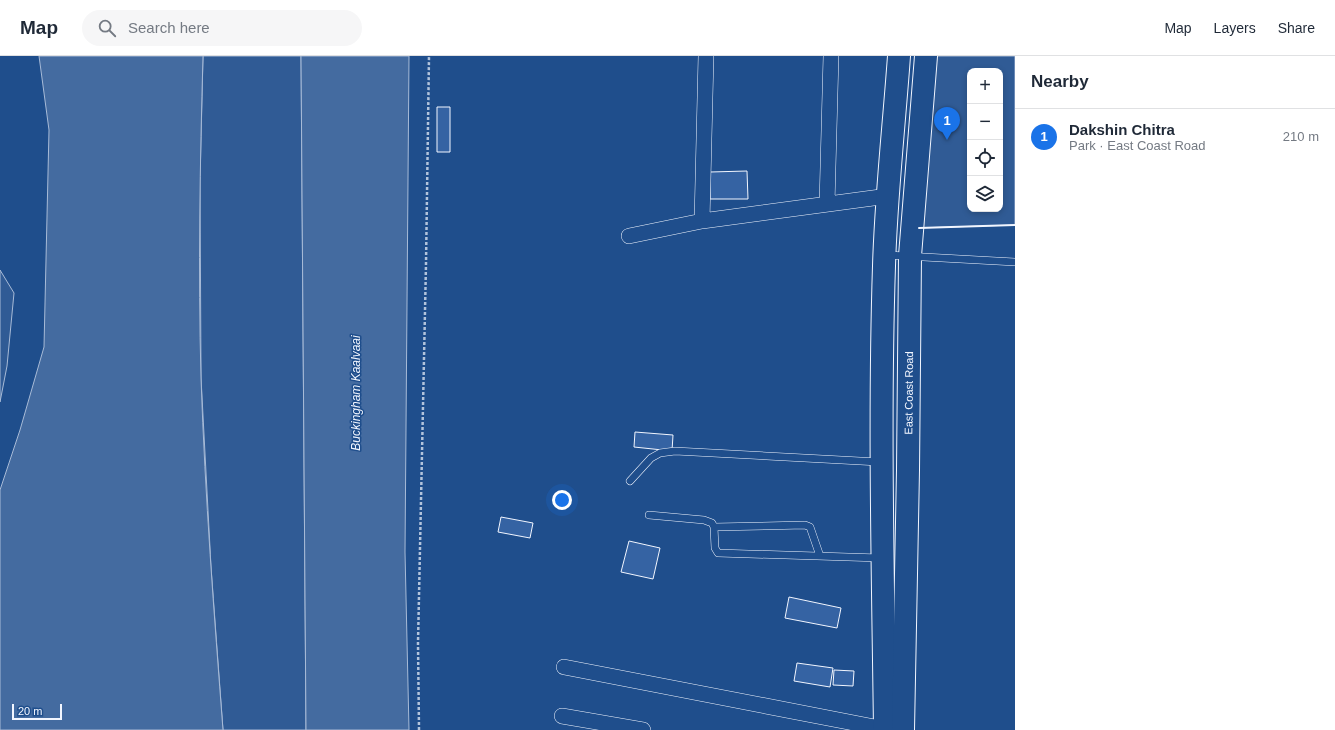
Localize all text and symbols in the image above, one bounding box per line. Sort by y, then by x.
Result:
search box [82,10,362,46]
text: Map [20,17,58,38]
icon: search [96,17,118,39]
text: Search here [128,19,210,36]
text: Map [1164,20,1192,36]
text: Layers [1214,20,1256,36]
text: Share [1278,20,1315,36]
map controls [967,68,1003,212]
button: + [967,68,1003,104]
text: Nearby [1031,72,1089,91]
button: − [967,104,1003,140]
pin: 1 [934,107,960,140]
text: Dakshin Chitra [1069,121,1175,138]
text: 1 [1040,129,1048,144]
text: 210 m [1283,129,1319,144]
text: Park · East Coast Road [1069,138,1206,153]
button: locate [967,140,1003,176]
button: layers [967,176,1003,212]
water label: Buckingham Kaalvaai [349,335,363,451]
street label: East Coast Road [902,351,915,435]
your location [552,490,572,510]
scale bar [12,702,62,721]
text: 20 m [18,705,42,717]

